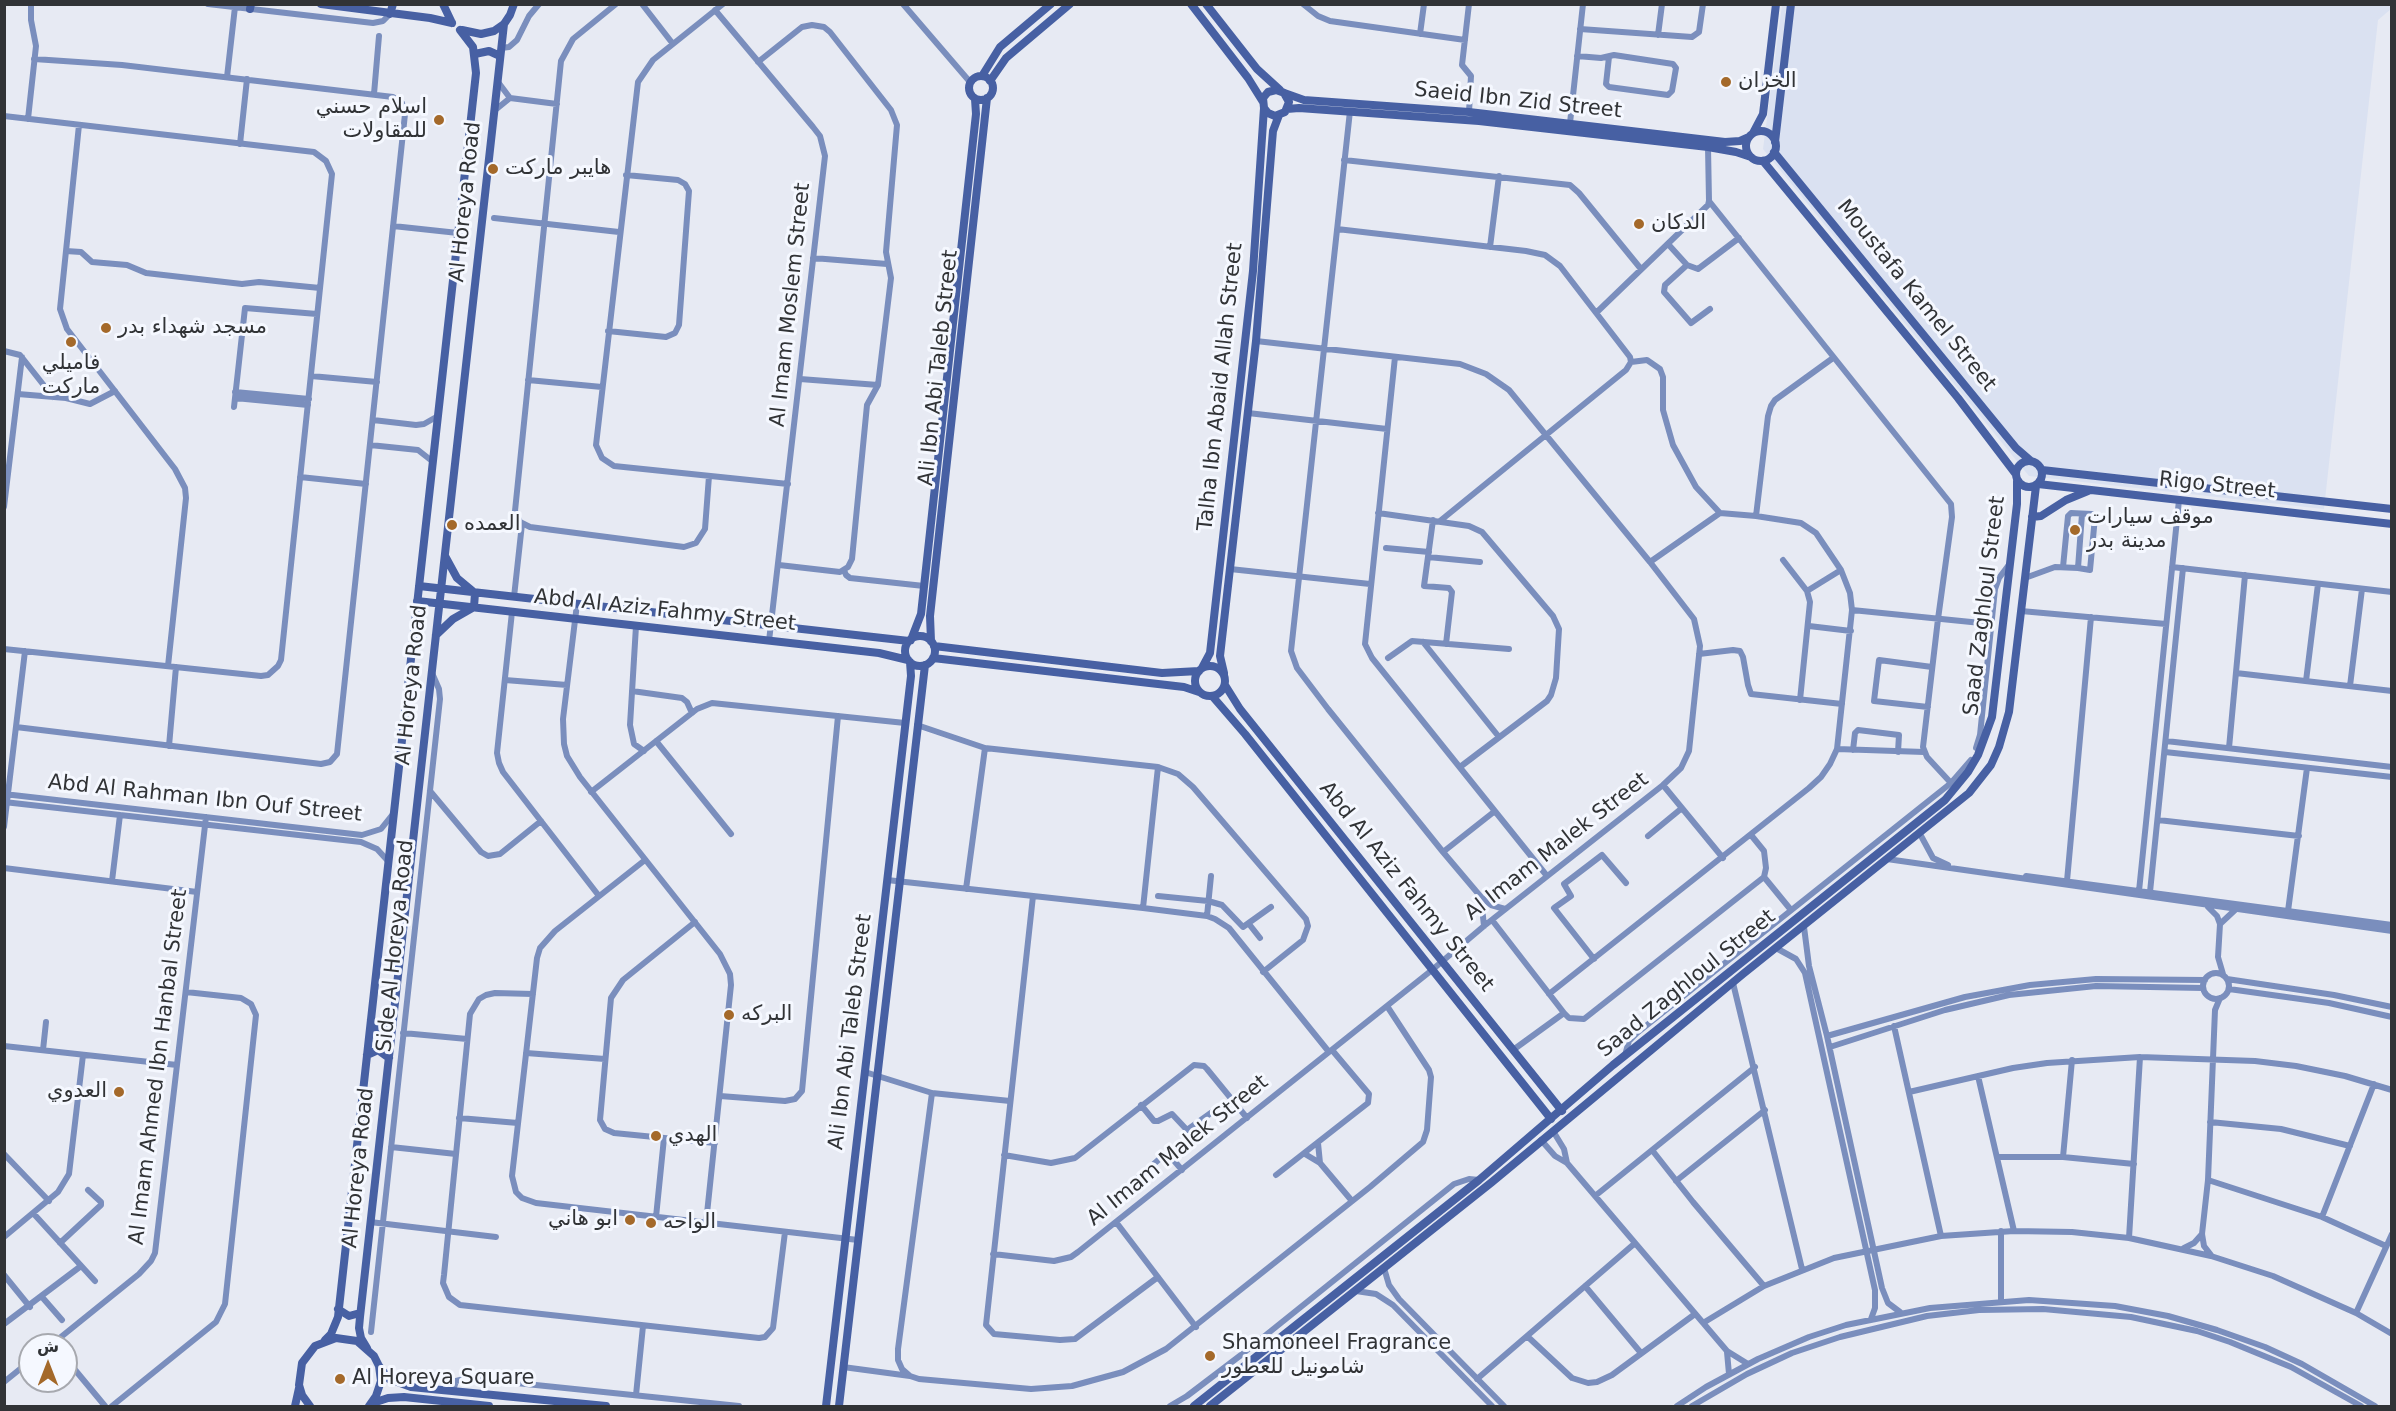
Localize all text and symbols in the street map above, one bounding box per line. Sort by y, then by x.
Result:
place label: الخزان [1738,69,1797,95]
marker: الخزان [1719,75,1733,89]
street label: Saeid Ibn Zid Street [1413,78,1623,124]
place label: اسلام حسني للمقاولات [316,95,427,145]
marker: اسلام حسني للمقاولات [432,113,446,127]
street label: Al Horeya Road [445,120,487,284]
place label: هايبر ماركت [505,156,611,182]
marker: هايبر ماركت [486,162,500,176]
street label: Al Imam Moslem Street [766,182,816,428]
street label: Moustafa Kamel Street [1831,195,2001,397]
place label: الدكان [1651,211,1706,237]
marker: الدكان [1632,217,1646,231]
street label: Talha Ibn Abaid Allah Street [1193,242,1249,532]
street label: Ali Ibn Abi Taleb Street [914,249,964,487]
place label: مسجد شهداء بدر [118,315,267,341]
marker: مسجد شهداء بدر [99,321,113,335]
marker: فاميلي ماركت [64,335,78,349]
place label: فاميلي ماركت [42,351,100,401]
street label: Rigo Street [2157,467,2277,505]
street label: Saad Zaghloul Street [1959,495,2011,717]
place label: موقف سيارات مدينة بدر [2087,505,2214,555]
place label: العمده [464,512,521,538]
marker: العمده [445,518,459,532]
marker: موقف سيارات مدينة بدر [2068,523,2082,537]
street label: Abd Al Aziz Fahmy Street [533,585,797,637]
street label: Al Horeya Road [391,603,433,767]
street label: Al Imam Malek Street [1460,768,1654,926]
street label: Abd Al Rahman Ibn Ouf Street [47,770,363,828]
street label: Abd Al Aziz Fahmy Street [1313,777,1499,997]
street label: Side Al Horeya Road [372,839,420,1053]
street label: Al Imam Ahmed Ibn Hanbal Street [125,888,193,1246]
street label: Saad Zaghloul Street [1593,905,1781,1063]
street label: Ali Ibn Abi Taleb Street [824,913,878,1151]
place label: البركه [741,1002,792,1028]
marker: البركه [722,1008,736,1022]
street label: Al Imam Malek Street [1082,1070,1274,1232]
place label: العدوي [47,1079,107,1105]
marker: العدوي [112,1085,126,1099]
street label: Al Horeya Road [338,1086,380,1250]
place label: الهدي [668,1123,717,1149]
marker: الهدي [649,1129,663,1143]
place label: ابو هاني [548,1207,618,1233]
place label: الواحه [663,1210,716,1236]
marker: ابو هاني [623,1213,637,1227]
marker: الواحه [644,1216,658,1230]
place label: Shamoneel Fragrance شامونيل للعطور [1222,1331,1451,1381]
north arrow [18,1333,78,1393]
text: ش [37,1337,59,1356]
marker: Shamoneel Fragrance شامونيل للعطور [1203,1349,1217,1363]
place label: Al Horeya Square [352,1366,535,1392]
marker: Al Horeya Square [333,1372,347,1386]

